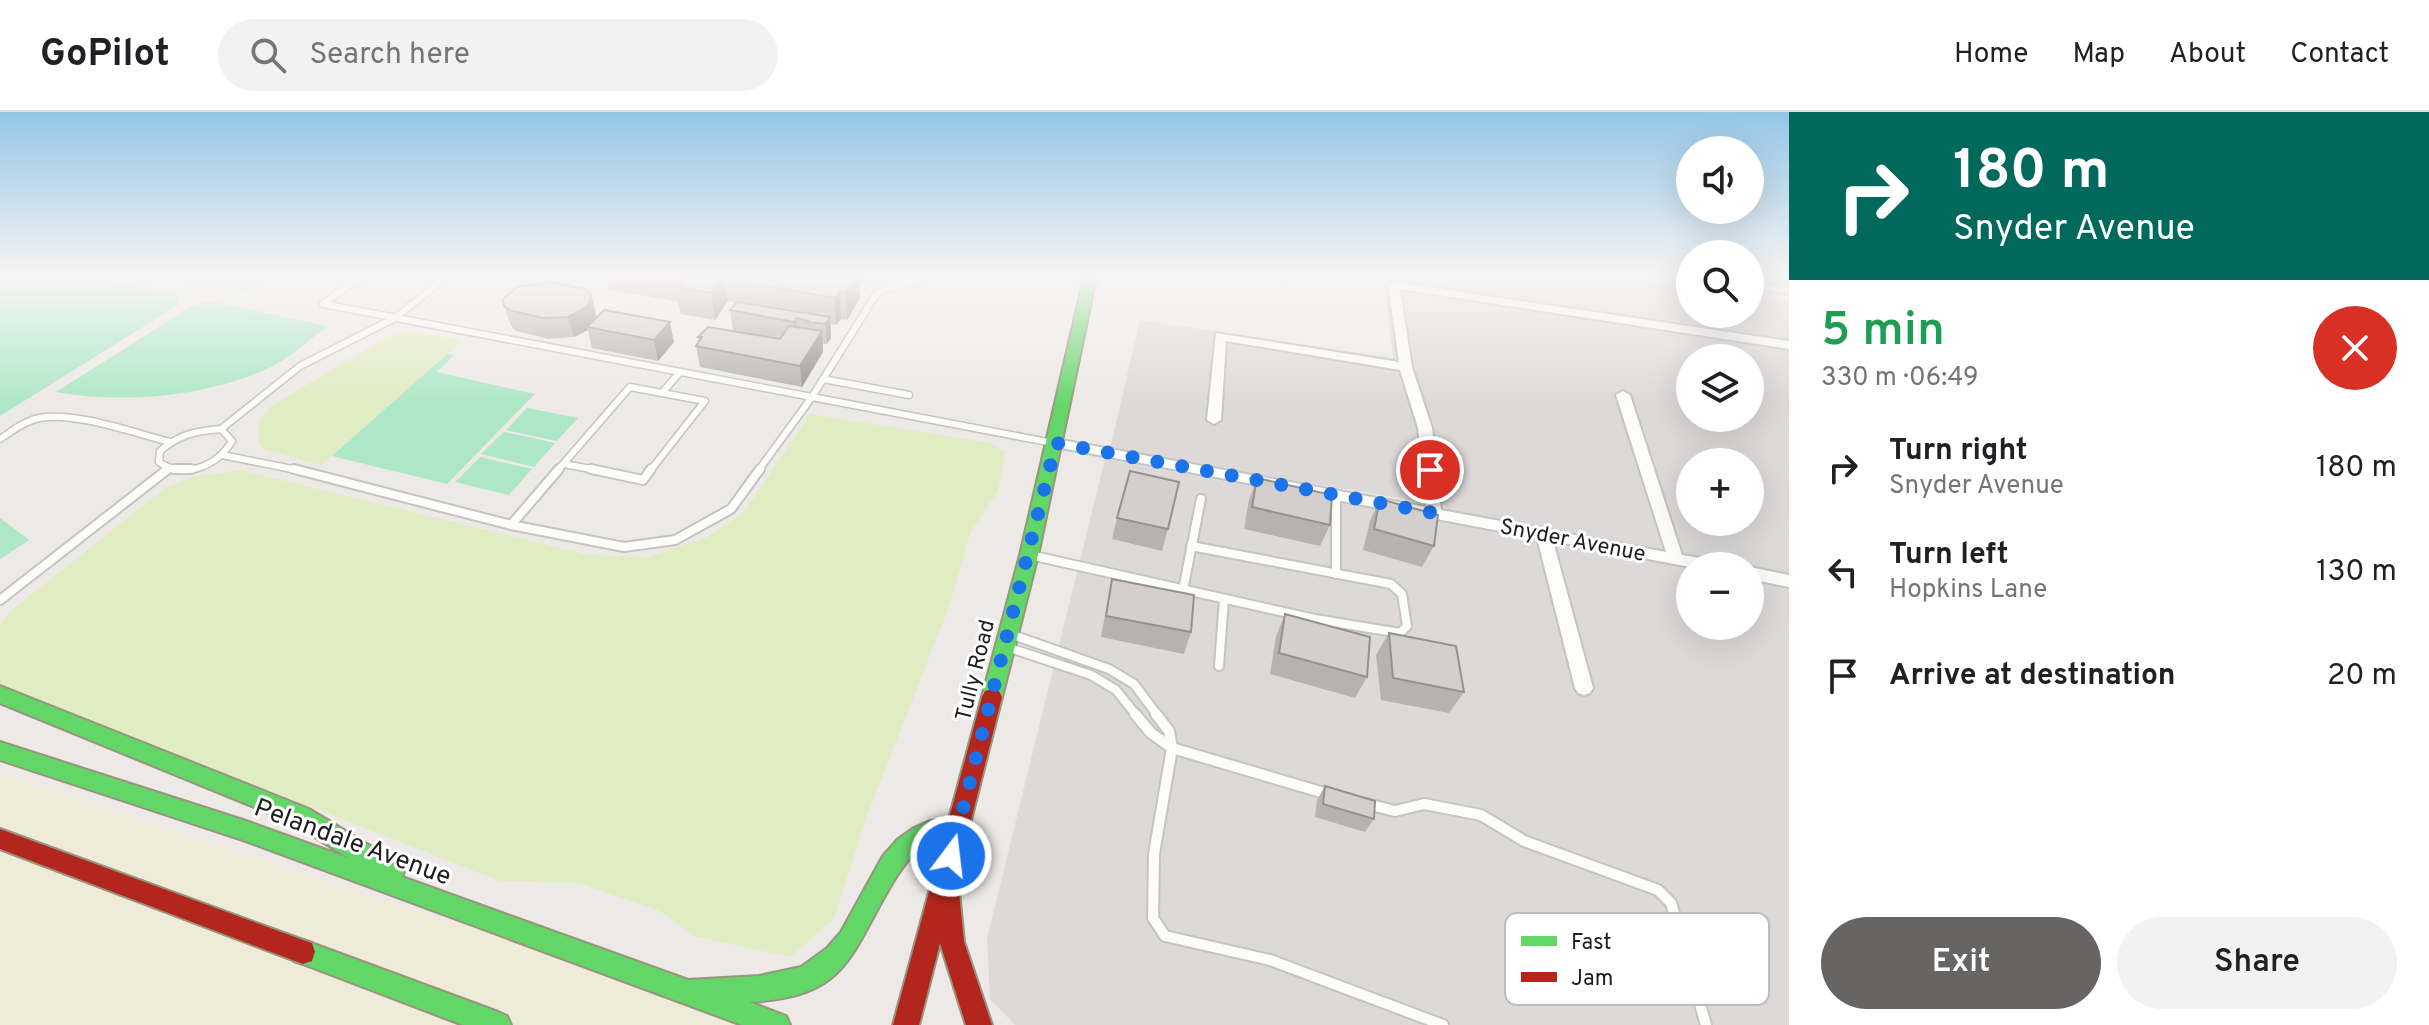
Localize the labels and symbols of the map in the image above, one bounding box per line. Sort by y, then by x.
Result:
pin [1396,436,1464,504]
street label: Snyder Avenue [1497,514,1648,569]
street label: Tully Road [951,617,1002,724]
street label: Pelandale Avenue [249,792,455,894]
position arrow [909,814,993,898]
legend [1505,913,1769,1005]
text: Fast [1571,930,1612,957]
text: Jam [1571,966,1614,993]

